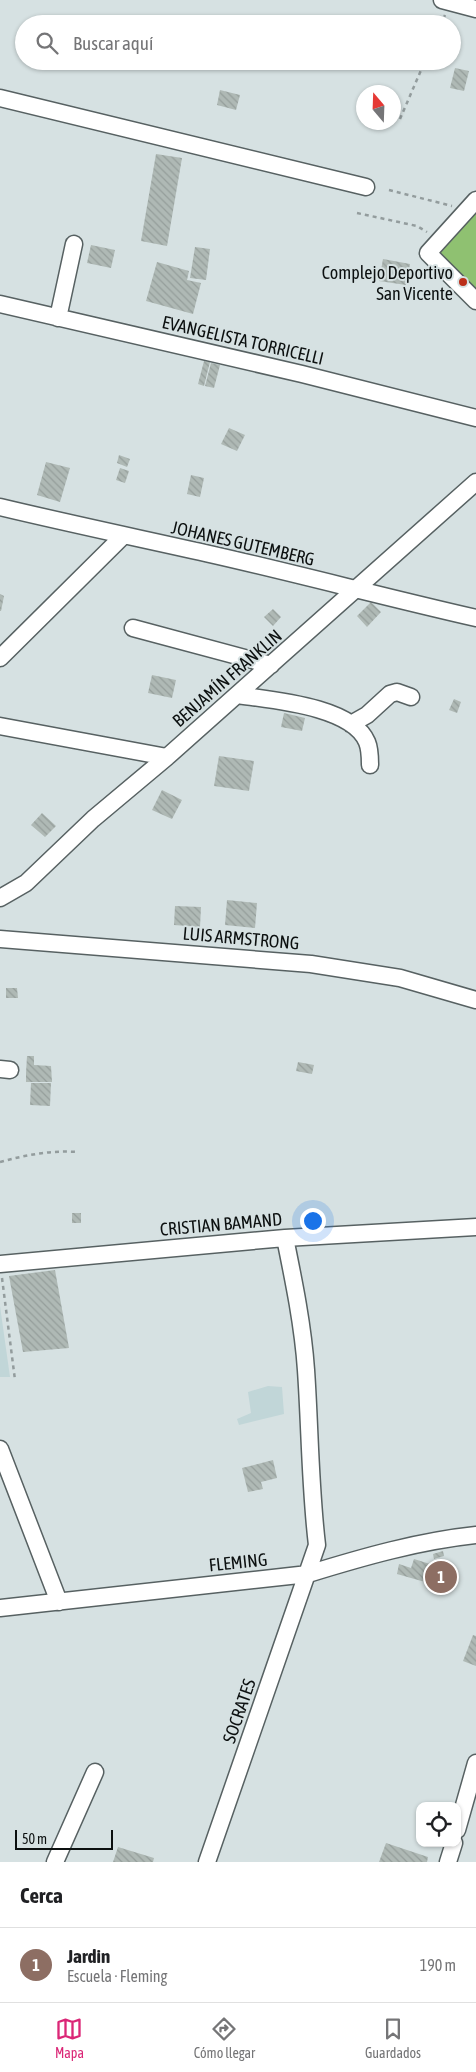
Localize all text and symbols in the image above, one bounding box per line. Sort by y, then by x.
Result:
search box [15,15,461,70]
icon: search [33,29,61,57]
text: Buscar aquí [73,32,153,54]
north arrow [356,85,401,130]
place label: Complejo Deportivo San Vicente [322,262,453,304]
marker: Complejo Deportivo San Vicente [457,276,469,288]
street label: EVANGELISTA TORRICELLI [160,311,326,369]
street label: JOHANES GUTEMBERG [169,516,317,570]
street label: BENJAMÍN FRANKLIN [168,625,286,731]
street label: LUIS ARMSTRONG [182,922,300,954]
street label: CRISTIAN BAMAND [159,1208,283,1240]
your location [300,1208,326,1234]
street label: FLEMING [208,1548,268,1576]
pin: 1 [425,1558,457,1596]
street label: SOCRATES [218,1676,260,1746]
map controls [416,1802,461,1847]
button: locate [416,1802,461,1847]
scale bar [15,1827,112,1850]
text: 50 m [22,1831,47,1847]
text: Cerca [20,1883,63,1907]
text: Jardin [67,1945,110,1967]
text: 1 [32,1956,40,1974]
text: 190 m [420,1956,456,1974]
text: Escuela · Fleming [67,1967,168,1985]
tab: Mapa [55,2015,84,2061]
tab: Cómo llegar [194,2015,255,2061]
tab: Guardados [365,2015,421,2061]

